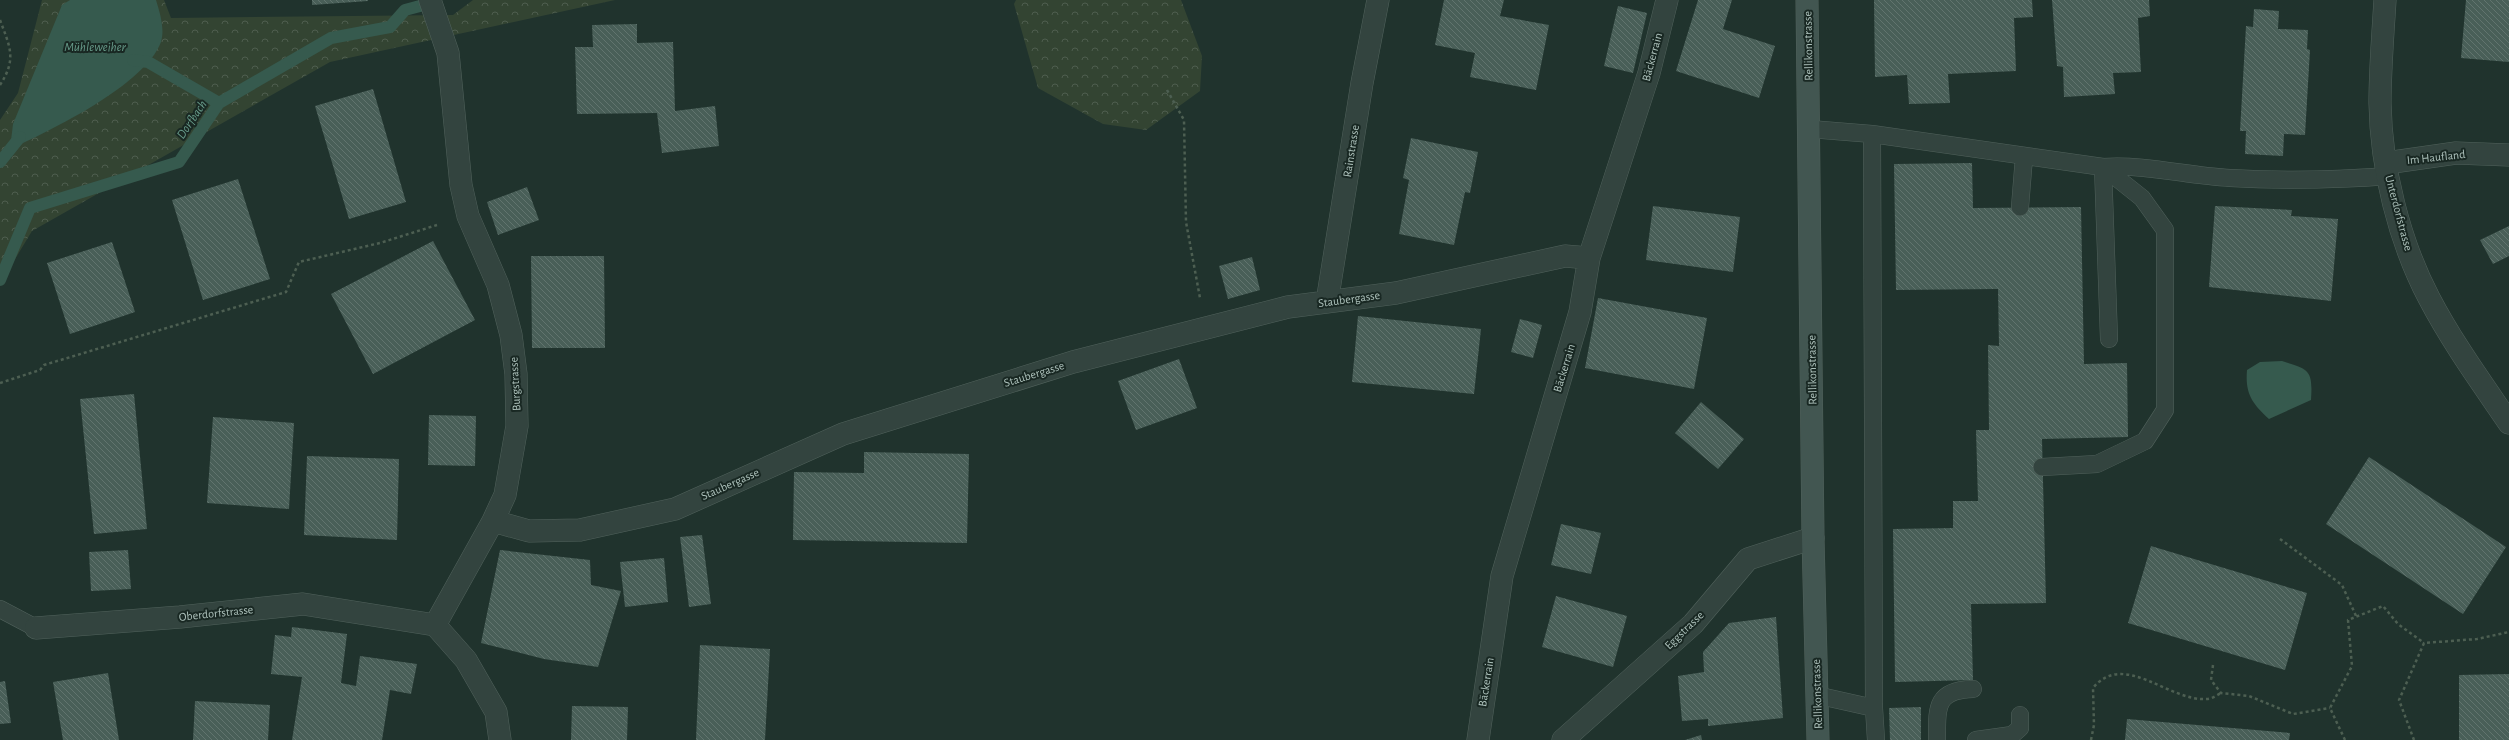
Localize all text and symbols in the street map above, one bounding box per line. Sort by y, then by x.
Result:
street label: Rellikonstrasse [1801,11,1815,81]
street label: Bäckerrain [1640,31,1664,83]
water label: Mühleweiher [64,41,127,54]
water label: Dorfbach [175,98,210,141]
street label: Rainstrasse [1341,124,1361,178]
street label: Im Haufland [2406,148,2466,166]
street label: Unterdorfstrasse [2383,174,2415,252]
street label: Staubergasse [1317,289,1381,309]
street label: Rellikonstrasse [1805,335,1819,405]
street label: Bäckerrain [1551,342,1577,394]
street label: Burgstrasse [508,357,522,411]
street label: Staubergasse [1002,359,1066,389]
street label: Staubergasse [699,466,761,502]
street label: Oberdorfstrasse [178,603,254,623]
street label: Eggstrasse [1662,609,1706,651]
street label: Bäckerrain [1476,657,1496,707]
street label: Rellikonstrasse [1810,659,1824,729]

